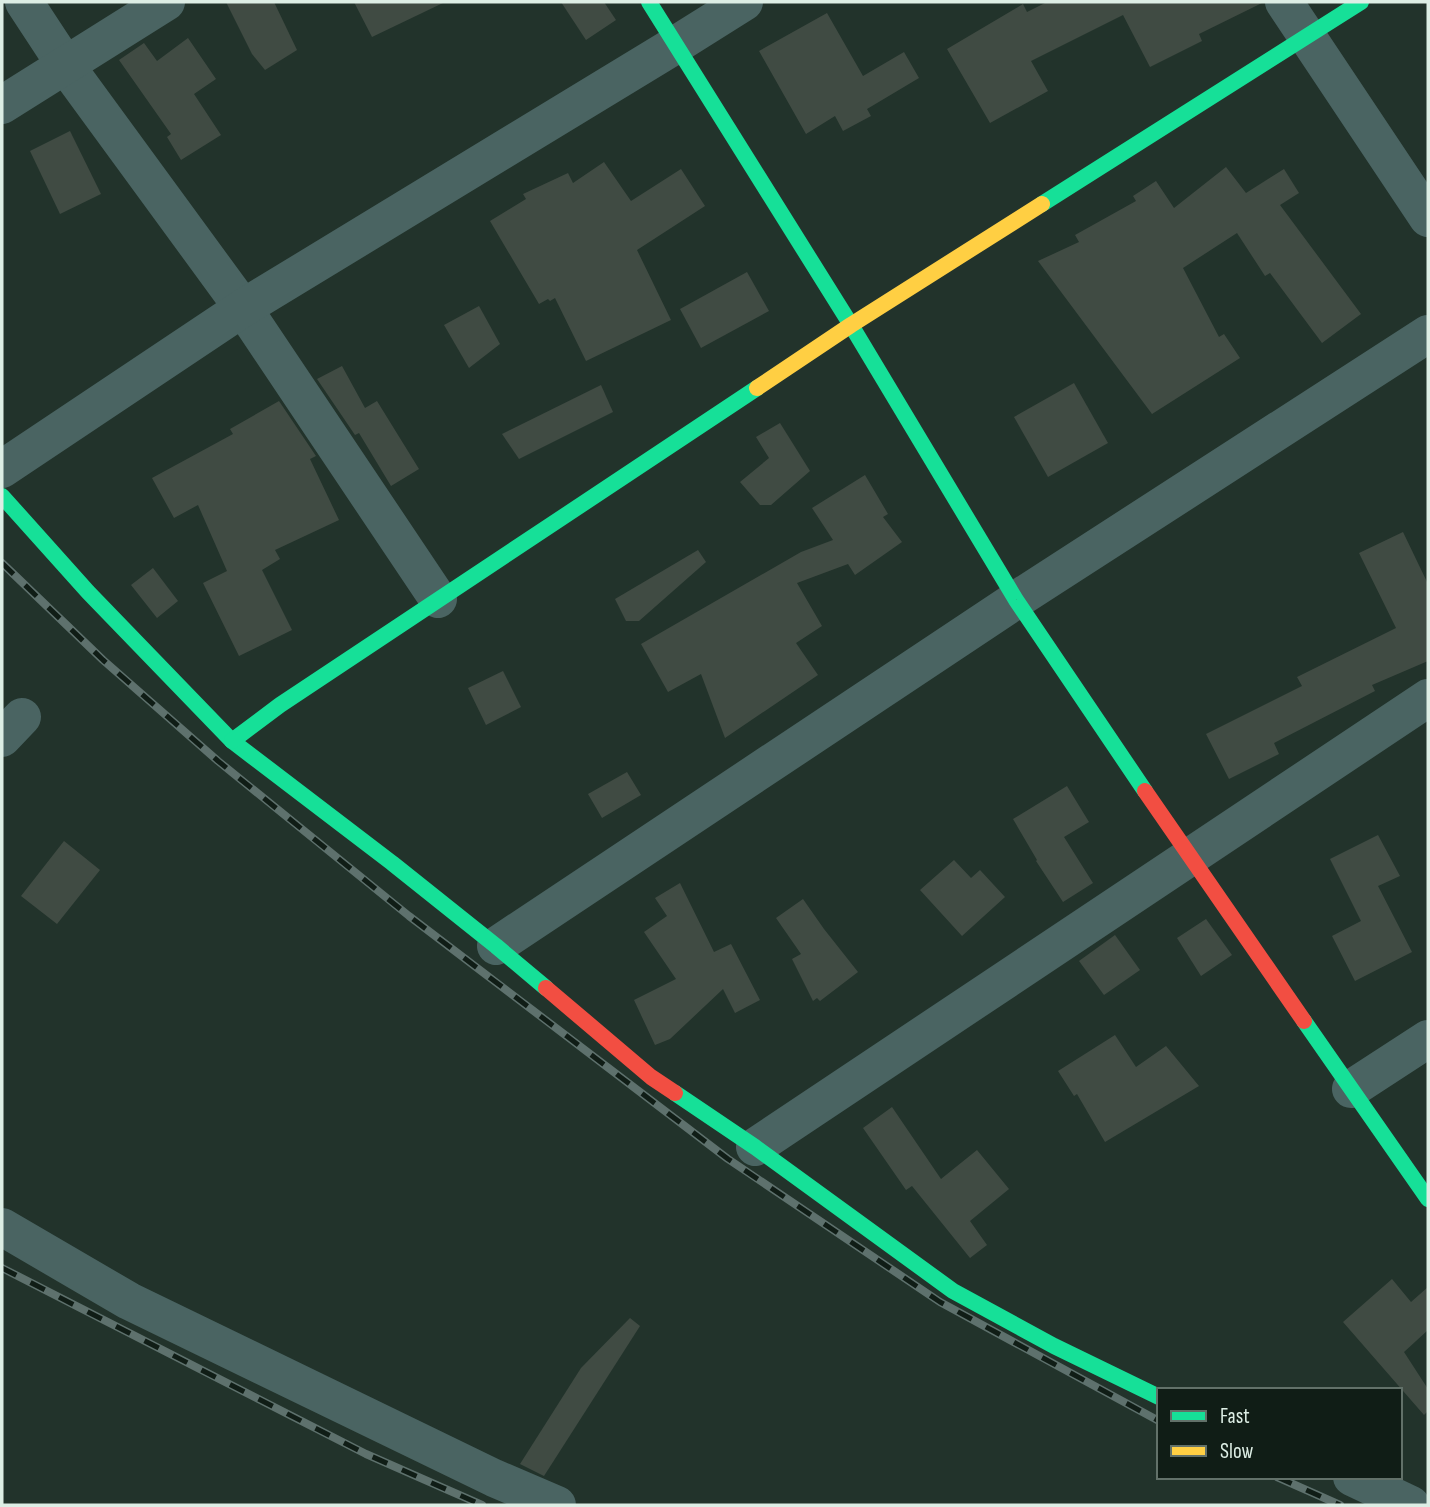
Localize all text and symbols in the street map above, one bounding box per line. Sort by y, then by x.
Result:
legend [1157,1388,1402,1479]
text: Fast [1220,1404,1250,1429]
text: Slow [1220,1439,1254,1464]

